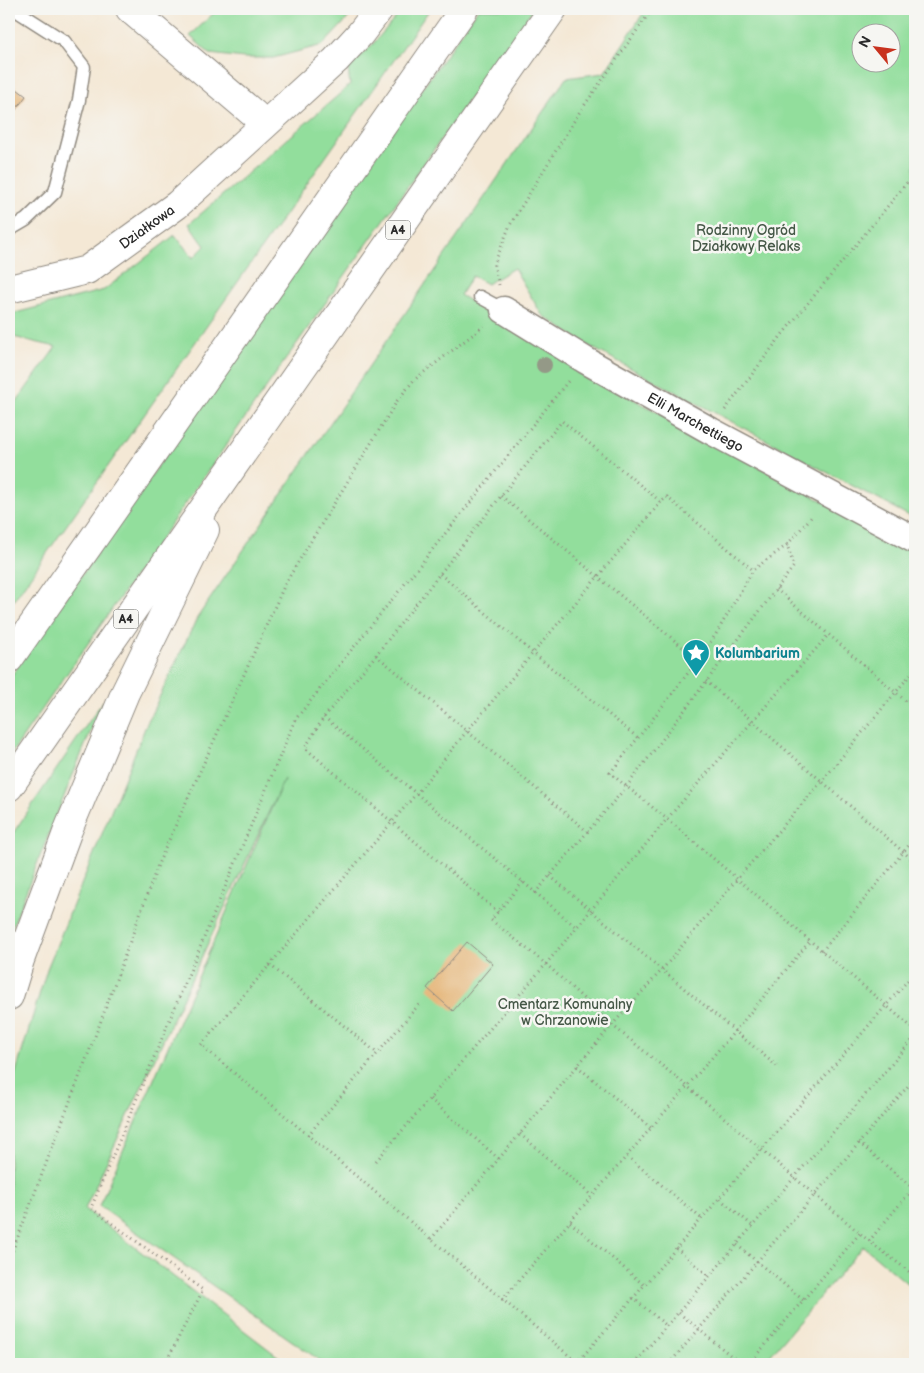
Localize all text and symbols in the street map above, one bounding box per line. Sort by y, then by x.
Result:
north arrow [852,22,902,72]
text: N [855,33,875,51]
street label: Działkowa [116,201,178,252]
road number: A4 [386,220,410,240]
park label: Rodzinny Ogród Działkowy Relaks [692,222,800,255]
street label: Elli Marchettiego [645,389,747,455]
road number: A4 [114,610,138,628]
place icon: Kolumbarium [681,638,711,677]
place label: Kolumbarium [715,645,800,662]
park label: Cmentarz Komunalny w Chrzanowie [498,996,633,1029]

